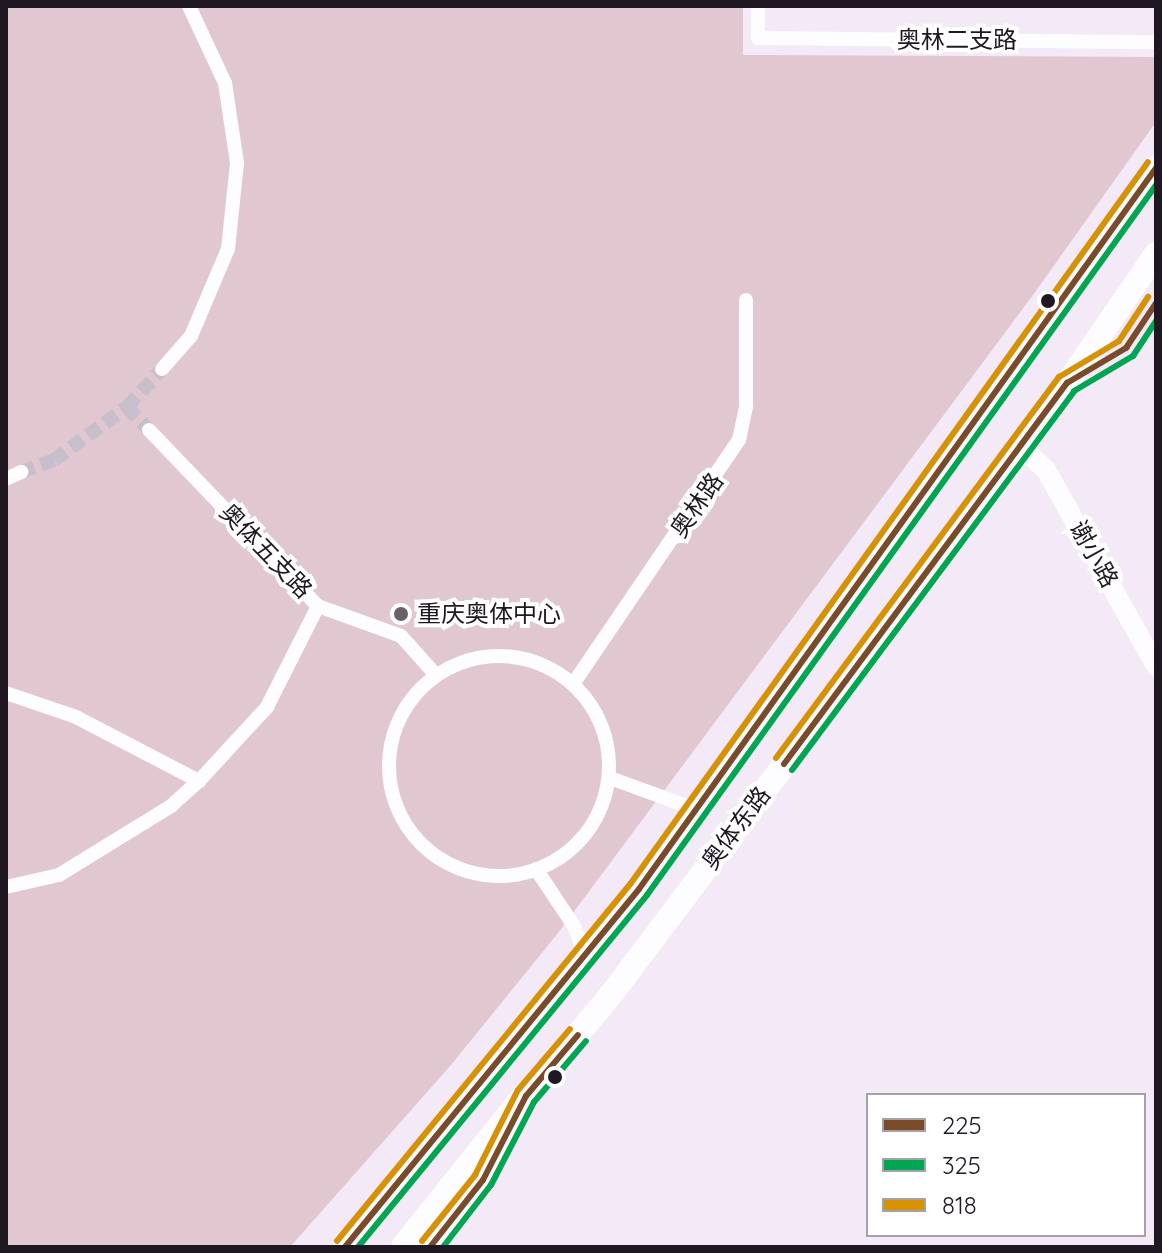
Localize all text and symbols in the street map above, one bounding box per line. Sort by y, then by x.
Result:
street label: 奥林二支路 [897,26,1017,54]
unlabelled marker [1040,293,1056,309]
street label: 奥林路 [665,467,729,543]
street label: 奥体五支路 [214,498,318,604]
street label: 谢小路 [1064,516,1124,592]
place label: 重庆奥体中心 [417,600,561,628]
marker: 重庆奥体中心 [392,605,410,623]
street label: 奥体东路 [696,781,776,875]
unlabelled marker [547,1069,563,1085]
legend [866,1093,1146,1237]
text: 225 [942,1110,982,1140]
text: 325 [942,1150,981,1180]
text: 818 [942,1190,977,1220]

